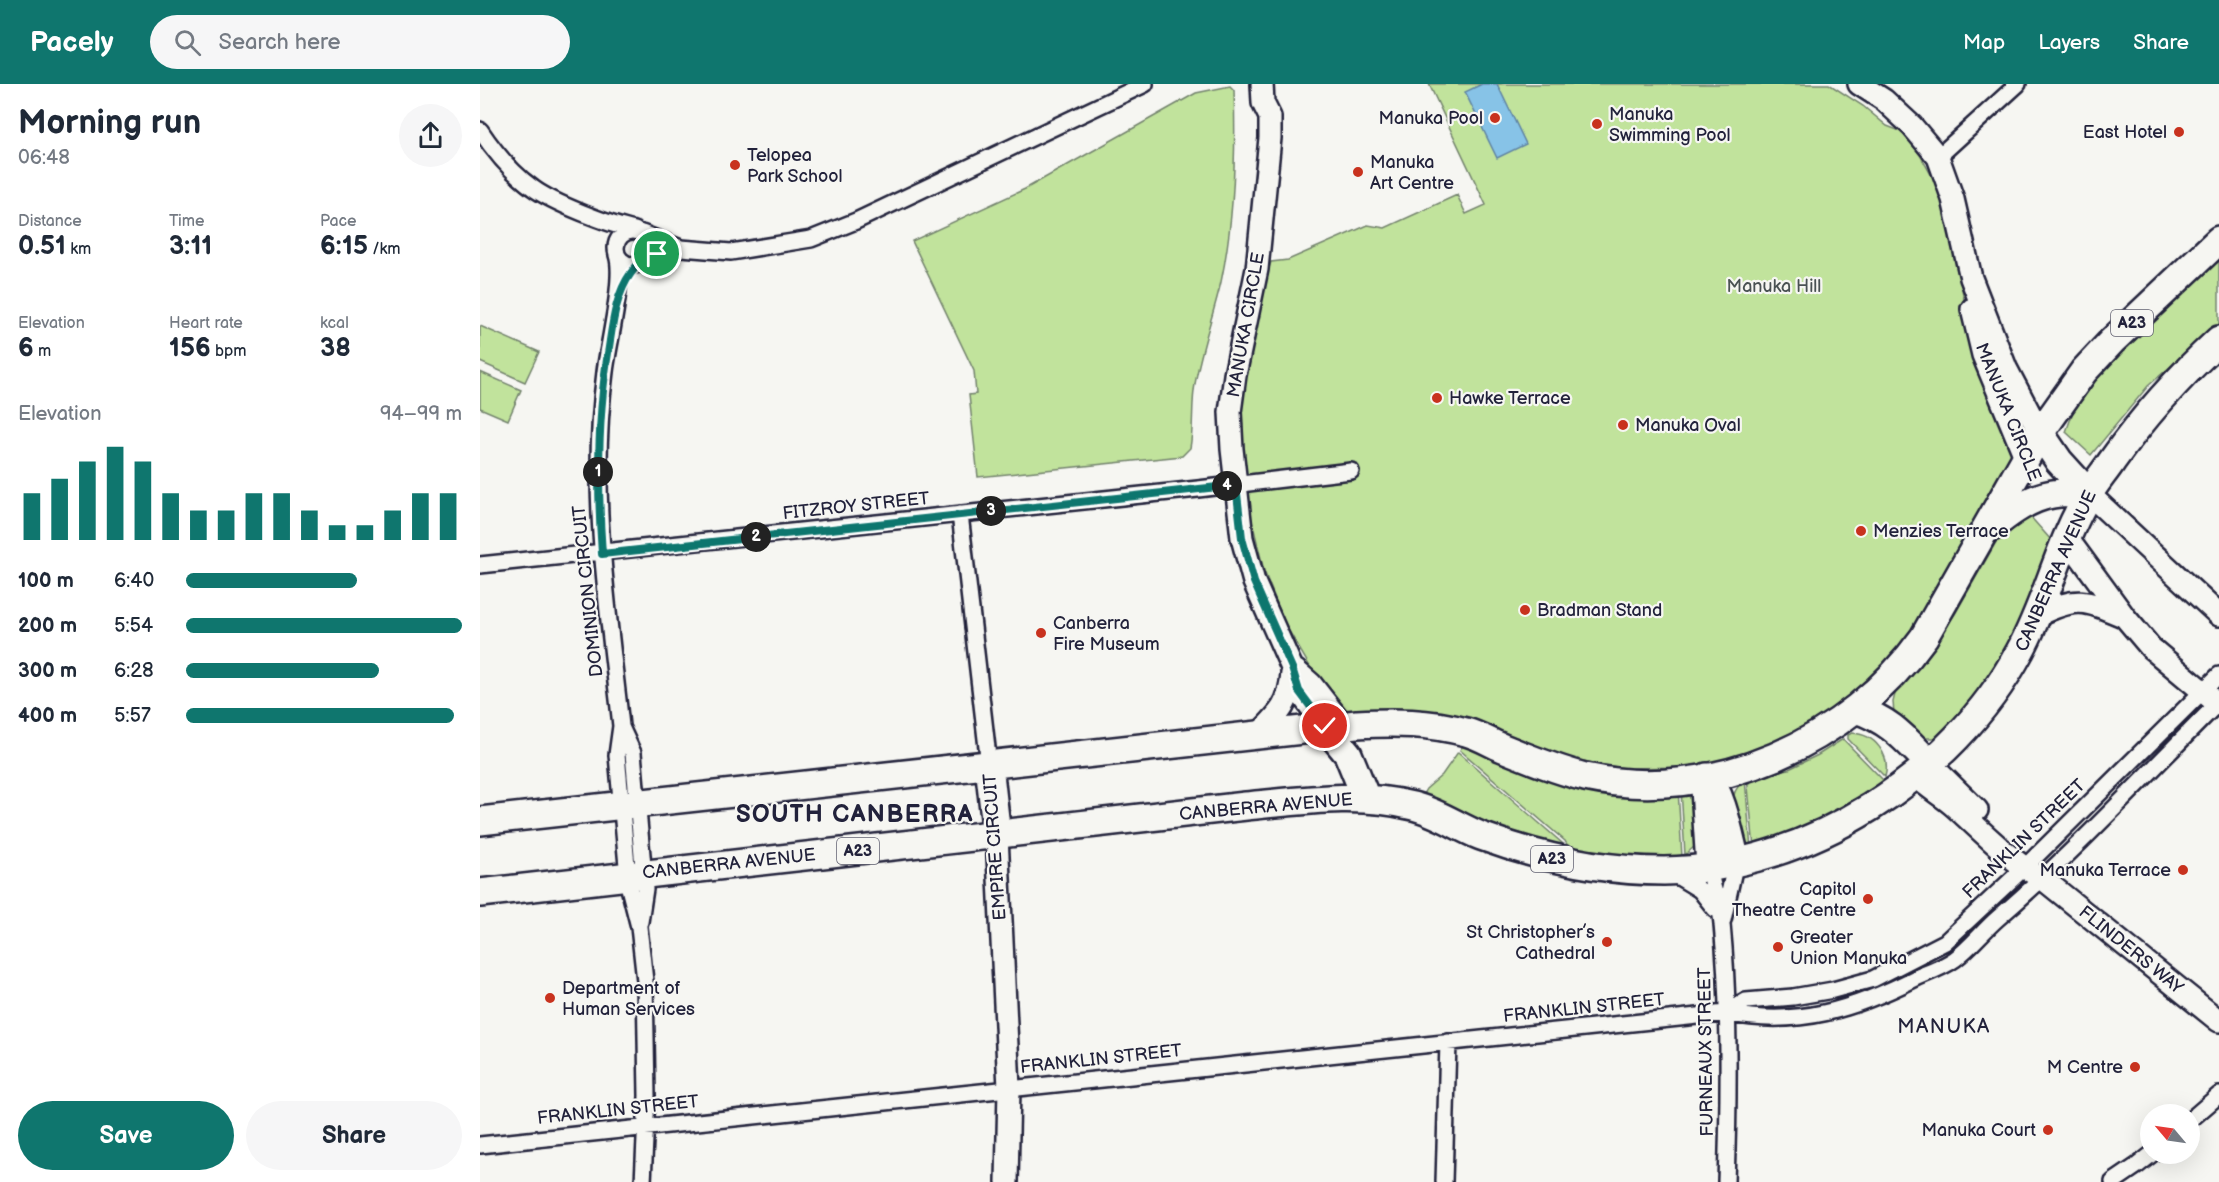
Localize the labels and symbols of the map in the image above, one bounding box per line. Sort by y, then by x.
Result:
place label: Manuka Swimming Pool [1609,104,1731,146]
place label: Manuka Pool [1379,108,1483,129]
marker: Manuka Pool [1488,111,1502,125]
marker: Manuka Swimming Pool [1590,117,1604,131]
place label: East Hotel [2083,122,2167,143]
marker: East Hotel [2172,125,2186,139]
place label: Telopea Park School [747,145,843,187]
place label: Manuka Art Centre [1370,152,1454,194]
marker: Telopea Park School [728,158,742,172]
marker: Manuka Art Centre [1351,165,1365,179]
pin [631,228,682,279]
street label: MANUKA CIRCLE [1223,251,1269,399]
park label: Manuka Hill [1727,276,1821,297]
road number: A23 [2111,310,2153,336]
street label: MANUKA CIRCLE [1971,340,2045,484]
place label: Hawke Terrace [1449,388,1571,409]
marker: Hawke Terrace [1430,391,1444,405]
place label: Manuka Oval [1635,415,1741,436]
marker: Manuka Oval [1616,418,1630,432]
pin: 1 [583,457,613,487]
pin: 4 [1212,471,1242,501]
street label: CANBERRA AVENUE [2011,487,2101,655]
street label: FITZROY STREET [781,488,931,524]
pin: 3 [976,496,1006,526]
street label: DOMINION CIRCUIT [569,504,607,678]
place label: Menzies Terrace [1873,521,2009,542]
pin: 2 [741,522,771,552]
marker: Menzies Terrace [1854,524,1868,538]
place label: Bradman Stand [1537,600,1662,621]
marker: Bradman Stand [1518,603,1532,617]
place label: Canberra Fire Museum [1053,613,1160,655]
marker: Canberra Fire Museum [1034,626,1048,640]
pin [1299,700,1350,751]
street label: EMPIRE CIRCUIT [979,773,1011,921]
street label: FRANKLIN STREET [1958,775,2090,903]
street label: CANBERRA AVENUE [1178,789,1354,825]
district label: SOUTH CANBERRA [736,800,974,829]
road number: A23 [837,838,879,864]
street label: CANBERRA AVENUE [641,844,817,884]
road number: A23 [1531,846,1573,872]
place label: Manuka Terrace [2039,860,2171,881]
marker: Manuka Terrace [2176,863,2190,877]
place label: Capitol Theatre Centre [1732,879,1856,921]
marker: Capitol Theatre Centre [1861,892,1875,906]
street label: FLINDERS WAY [2075,902,2188,999]
place label: St Christopher’s Cathedral [1466,922,1595,964]
place label: Greater Union Manuka [1790,927,1907,969]
marker: St Christopher’s Cathedral [1600,935,1614,949]
marker: Greater Union Manuka [1771,940,1785,954]
street label: FURNEAUX STREET [1694,967,1718,1137]
place label: Department of Human Services [562,978,695,1020]
street label: FRANKLIN STREET [1502,989,1666,1027]
marker: Department of Human Services [543,991,557,1005]
district label: MANUKA [1897,1015,1991,1039]
street label: FRANKLIN STREET [1019,1040,1183,1078]
place label: M Centre [2047,1057,2123,1078]
marker: M Centre [2128,1060,2142,1074]
street label: FRANKLIN STREET [536,1091,700,1129]
north arrow [2140,1104,2200,1164]
place label: Manuka Court [1922,1120,2036,1141]
marker: Manuka Court [2041,1123,2055,1137]

